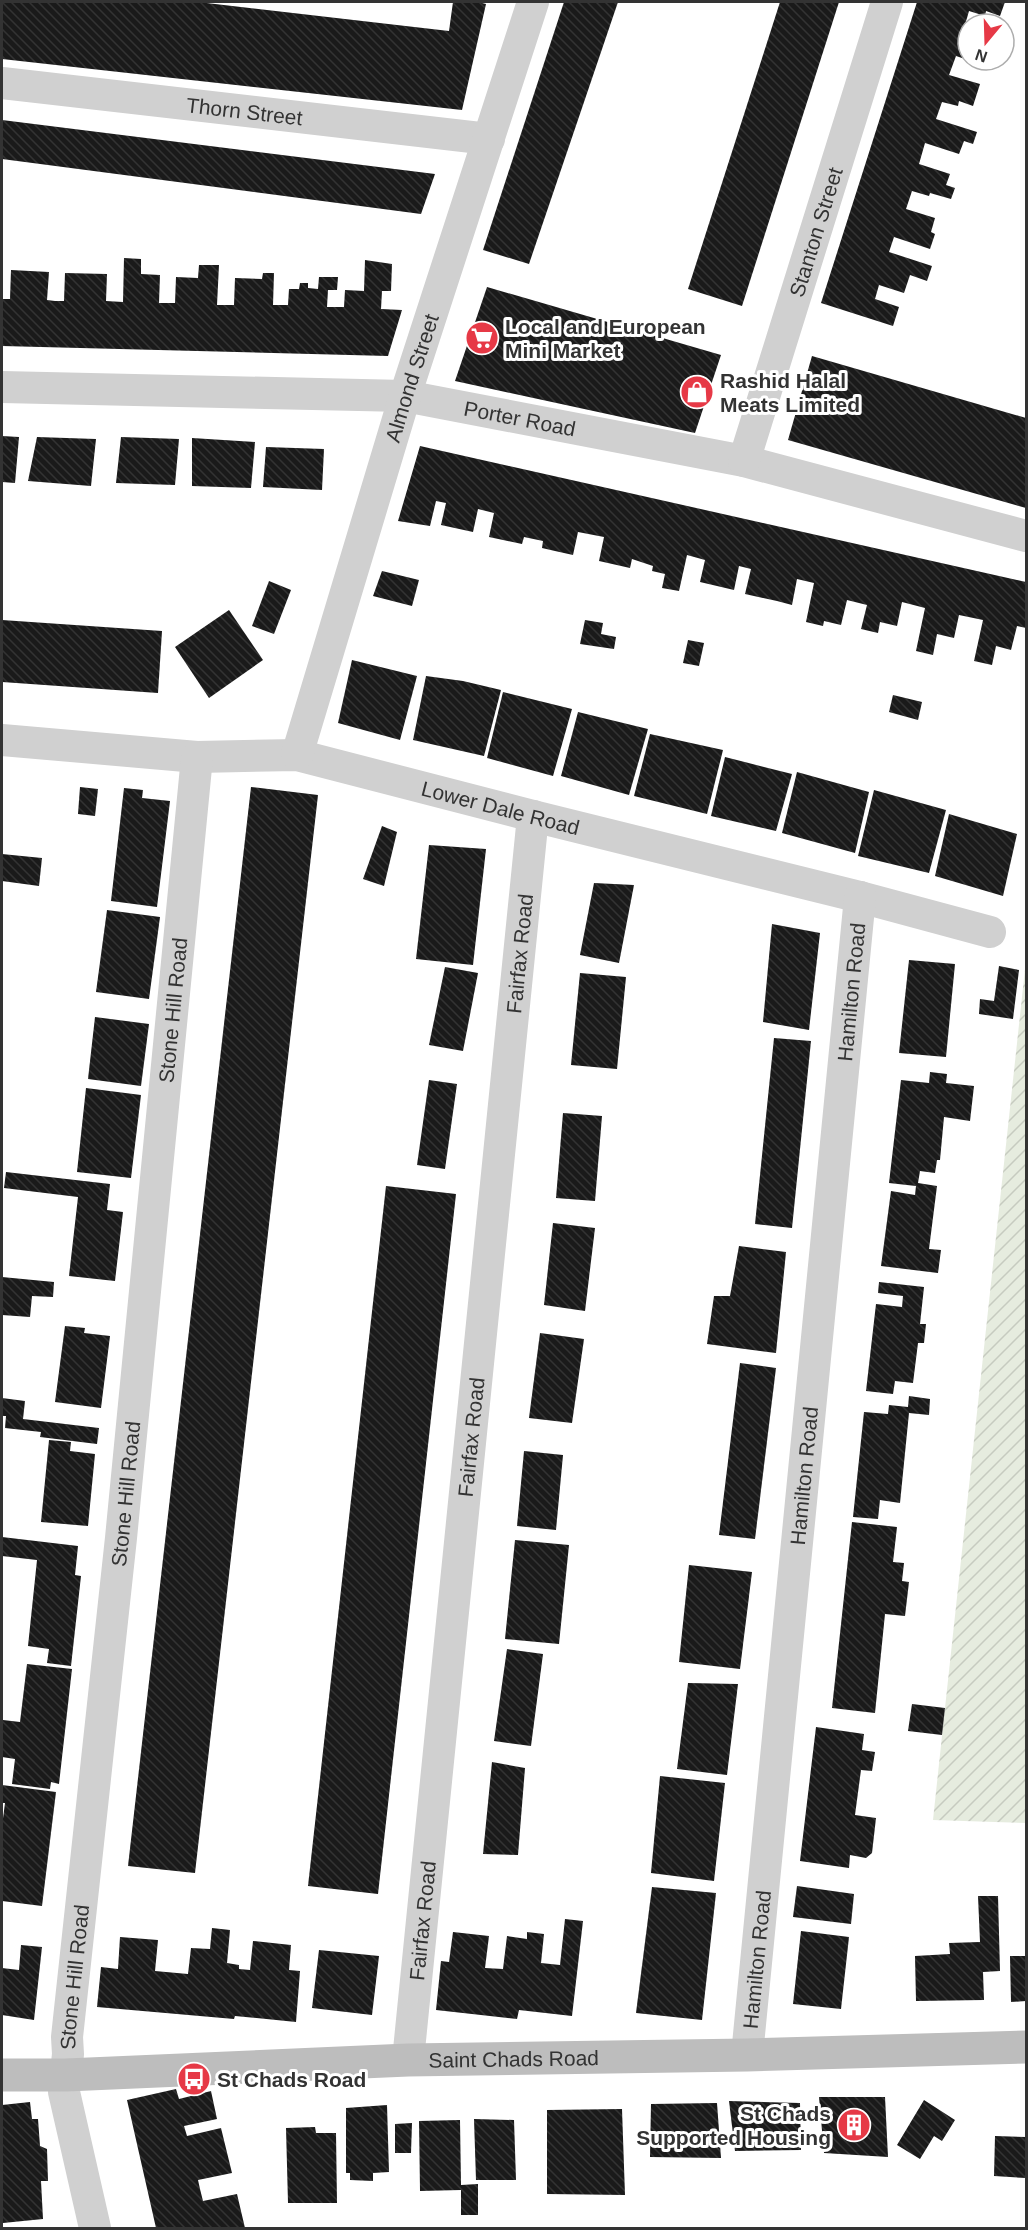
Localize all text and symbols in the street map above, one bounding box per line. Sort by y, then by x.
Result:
north arrow [956,12,1016,72]
text: N [973,46,990,66]
street label: Thorn Street [185,93,304,129]
street label: Stanton Street [784,164,846,299]
street label: Almond Street [380,311,442,445]
place label: Local and European Mini Market [505,315,706,362]
supermarket icon: Local and European Mini Market [464,320,500,356]
place label: Rashid Halal Meats Limited [720,369,860,416]
shop icon: Rashid Halal Meats Limited [679,374,715,410]
street label: Porter Road [462,396,578,440]
street label: Lower Dale Road [419,776,582,839]
street label: Fairfax Road [502,893,537,1015]
street label: Hamilton Road [833,922,869,1062]
street label: Stone Hill Road [154,936,191,1084]
street label: Fairfax Road [453,1376,488,1498]
street label: Hamilton Road [785,1405,822,1546]
street label: Stone Hill Road [106,1420,144,1568]
street label: Fairfax Road [405,1860,439,1982]
street label: Hamilton Road [738,1889,775,2030]
street label: Stone Hill Road [55,1903,93,2050]
street label: Saint Chads Road [428,2046,599,2071]
bus stop icon: St Chads Road [176,2061,212,2097]
place label: St Chads Road [217,2068,366,2091]
place label: St Chads Supported Housing [636,2102,831,2149]
building icon: St Chads Supported Housing [836,2107,872,2143]

